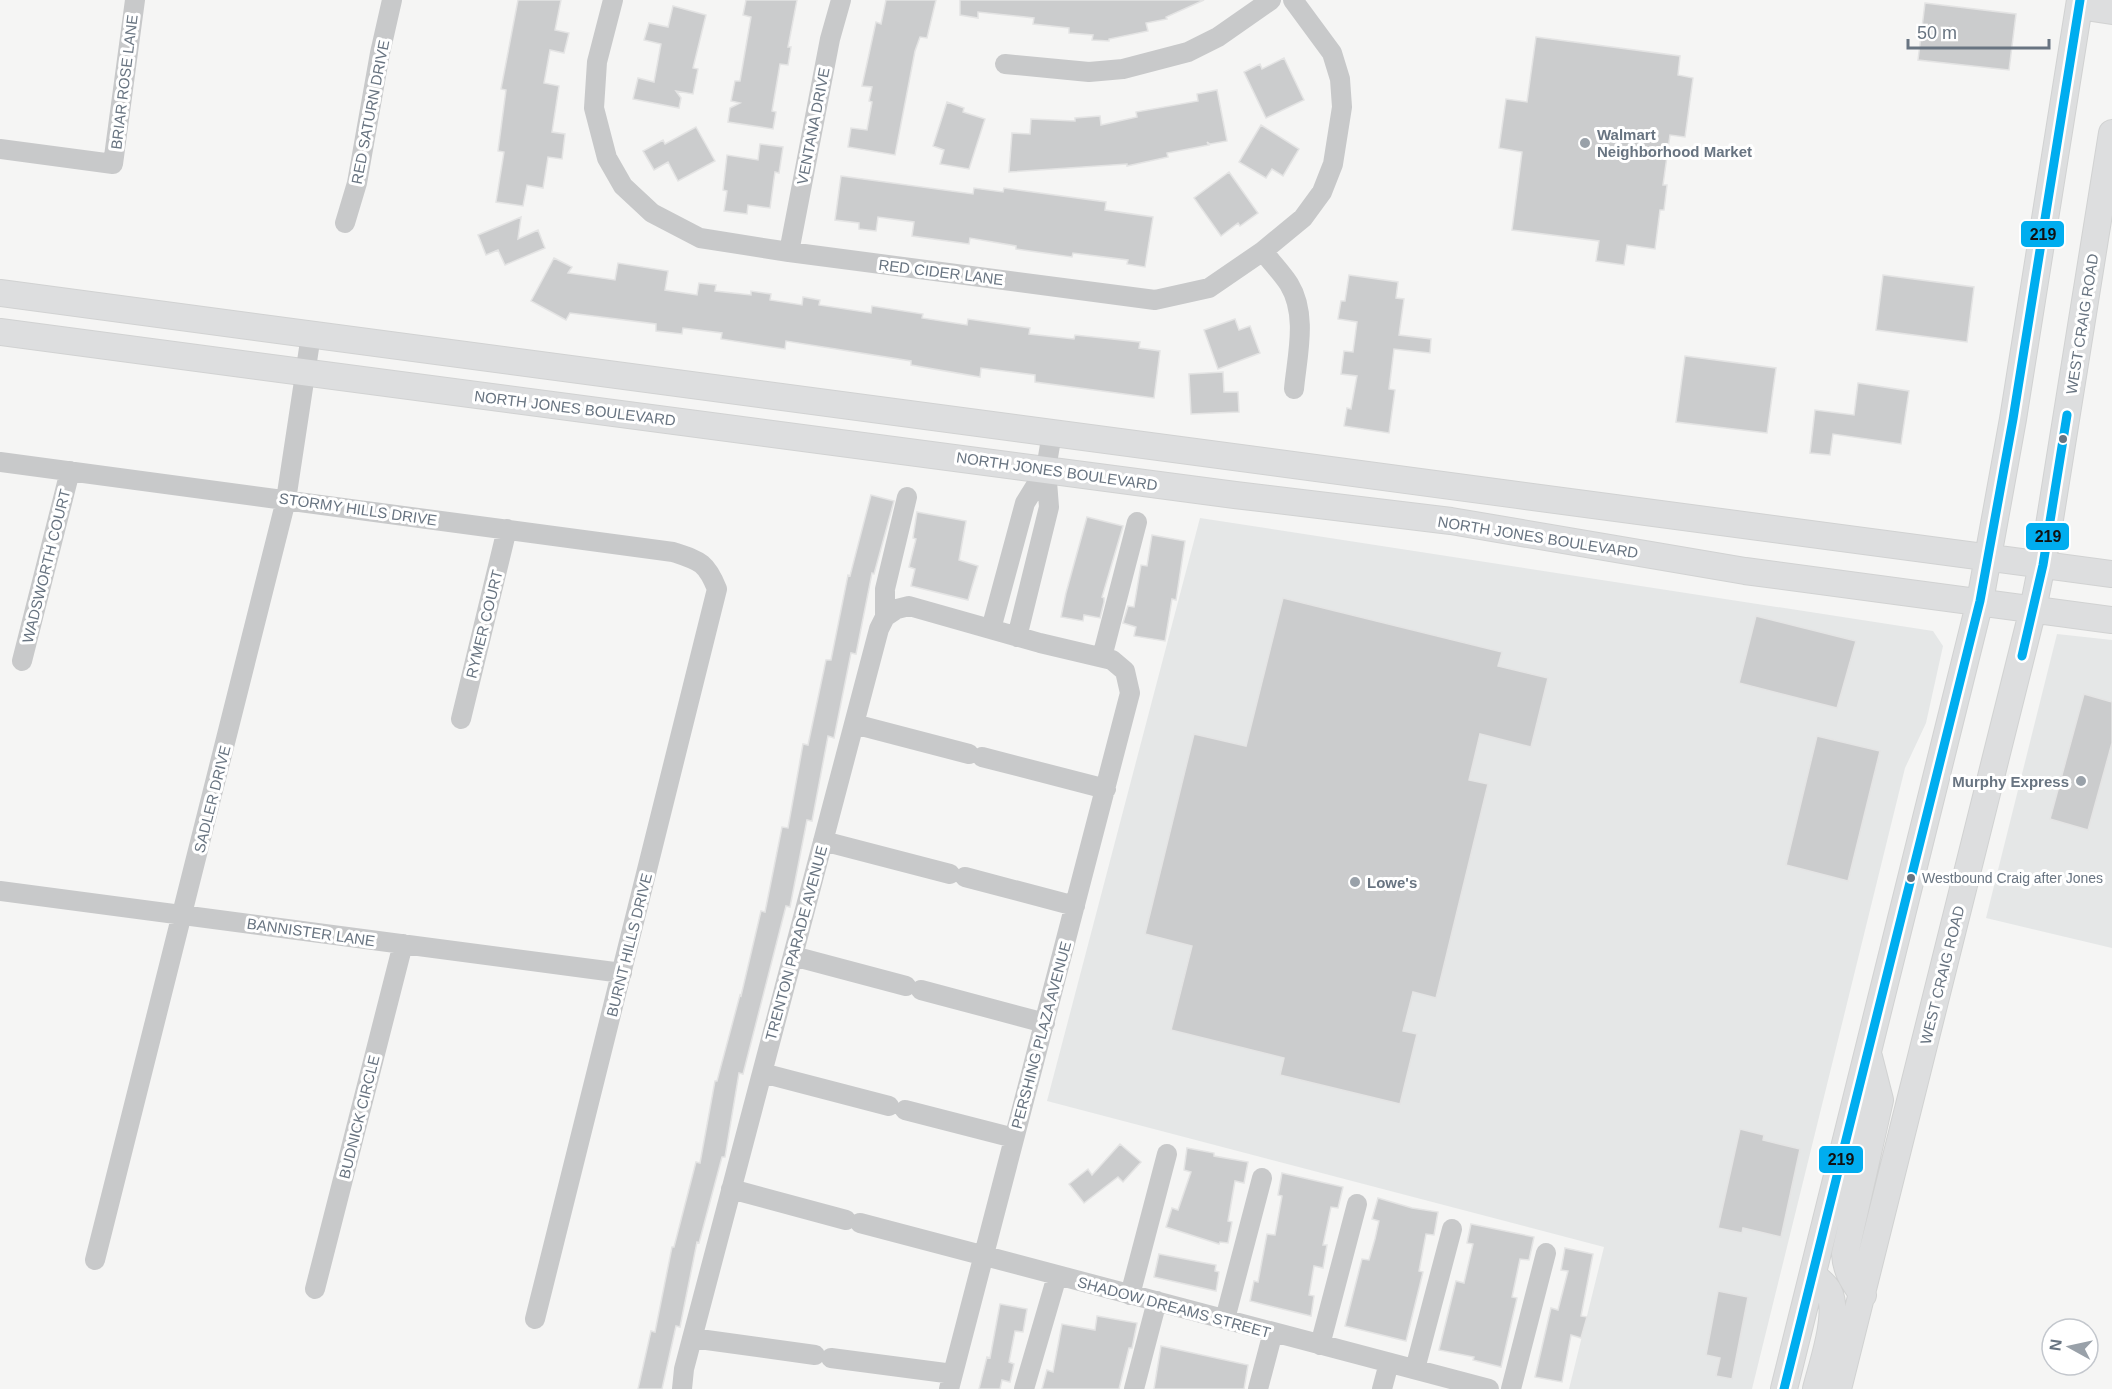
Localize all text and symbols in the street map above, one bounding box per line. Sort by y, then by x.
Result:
scale bar [1908,12,2049,50]
street label: BRIAR ROSE LANE [107,14,141,150]
text: 50 m [1917,23,1957,43]
street label: RED SATURN DRIVE [348,39,392,185]
street label: VENTANA DRIVE [793,66,833,186]
place label: Walmart Neighborhood Market [1597,126,1752,160]
marker: Walmart Neighborhood Market [1578,136,1592,150]
line badge: 219 [2020,220,2065,248]
text: 219 [2030,226,2056,243]
street label: WEST CRAIG ROAD [2062,252,2102,396]
street label: RED CIDER LANE [878,256,1004,288]
street label: NORTH JONES BOULEVARD [473,387,677,429]
unlabelled marker [2057,433,2069,445]
street label: NORTH JONES BOULEVARD [955,448,1159,494]
street label: WADSWORTH COURT [19,487,73,645]
street label: STORMY HILLS DRIVE [278,489,438,529]
street label: NORTH JONES BOULEVARD [1437,513,1640,561]
line badge: 219 [2025,522,2070,551]
text: 219 [2035,528,2061,545]
street label: RYMER COURT [462,568,506,680]
street label: SADLER DRIVE [190,744,234,854]
place label: Murphy Express [1952,773,2069,790]
marker: Murphy Express [2074,774,2088,788]
street label: TRENTON PARADE AVENUE [762,844,830,1042]
place label: Westbound Craig after Jones [1922,870,2103,886]
street label: BURNT HILLS DRIVE [603,871,655,1019]
marker: Westbound Craig after Jones [1905,872,1917,884]
place label: Lowe's [1367,874,1417,891]
marker: Lowe's [1348,875,1362,889]
street label: WEST CRAIG ROAD [1917,904,1967,1046]
street label: BANNISTER LANE [246,915,376,949]
street label: PERSHING PLAZA AVENUE [1008,940,1074,1130]
street label: BUDNICK CIRCLE [335,1053,383,1181]
line badge: 219 [1818,1145,1864,1174]
text: 219 [1828,1151,1854,1168]
street label: SHADOW DREAMS STREET [1076,1273,1272,1341]
north arrow [2040,1317,2100,1377]
text: N [2046,1338,2065,1352]

